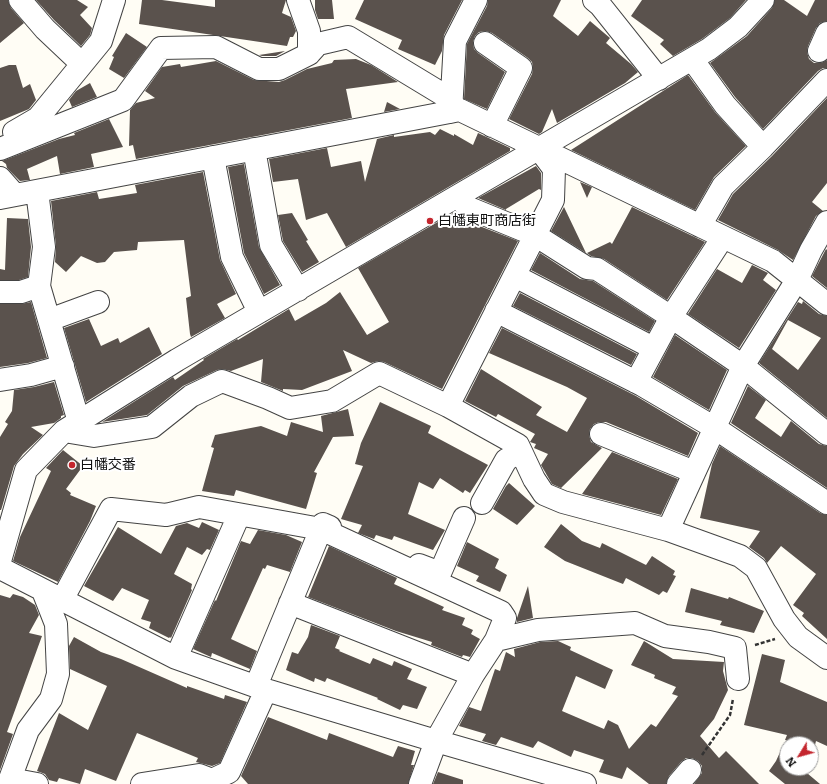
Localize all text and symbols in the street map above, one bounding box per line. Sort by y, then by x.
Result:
place label: 白幡東町商店街 [438,213,536,229]
marker: 白幡東町商店街 [425,216,435,226]
place label: 白幡交番 [80,457,136,473]
marker: 白幡交番 [67,460,77,470]
north arrow [779,736,819,776]
text: N [781,754,799,771]

